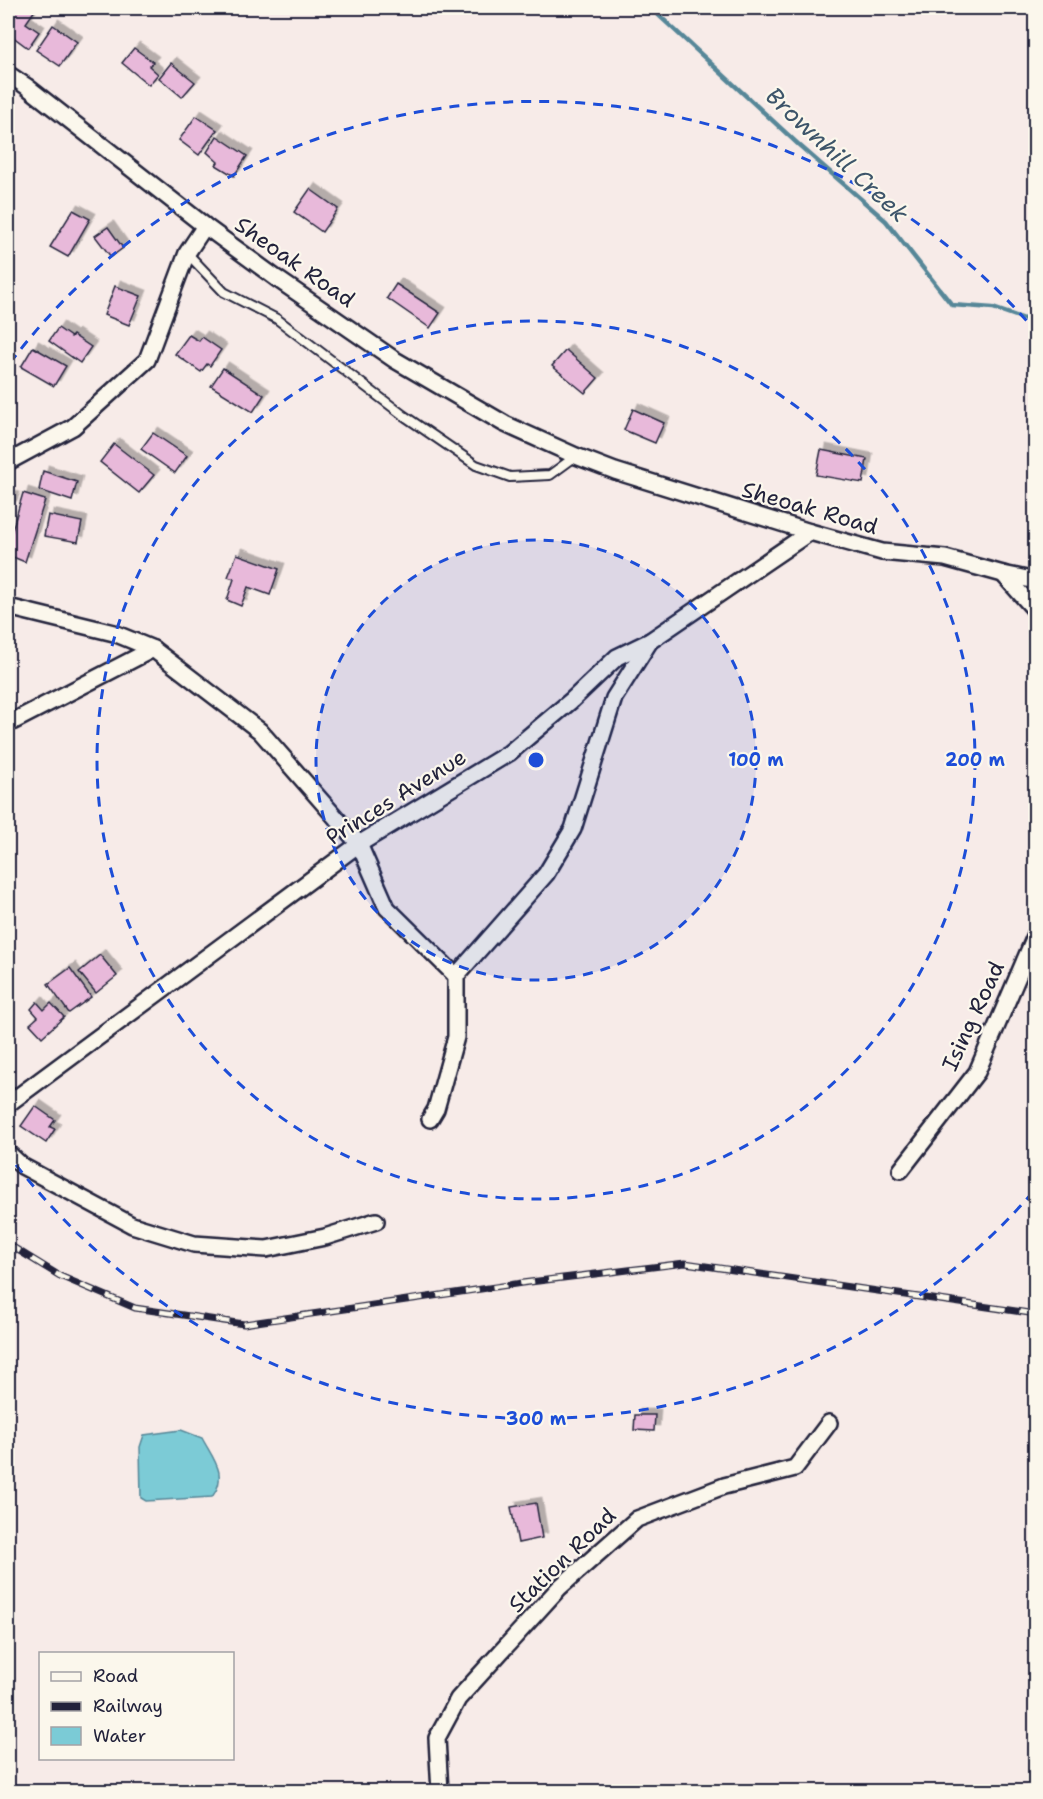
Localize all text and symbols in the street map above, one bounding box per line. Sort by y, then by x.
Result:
water label: Brownhill Creek [758,80,916,230]
street label: Sheoak Road [229,210,361,314]
street label: Sheoak Road [739,475,881,541]
street label: Princes Avenue [320,742,472,852]
text: 100 m [728,748,784,772]
text: 200 m [945,748,1006,772]
centre of rings [526,750,546,770]
street label: Ising Road [935,957,1011,1075]
text: 300 m [506,1407,567,1431]
street label: Station Road [502,1501,622,1619]
legend [39,1652,234,1760]
text: Road [93,1664,138,1688]
text: Railway [93,1694,163,1718]
text: Water [93,1724,146,1748]

